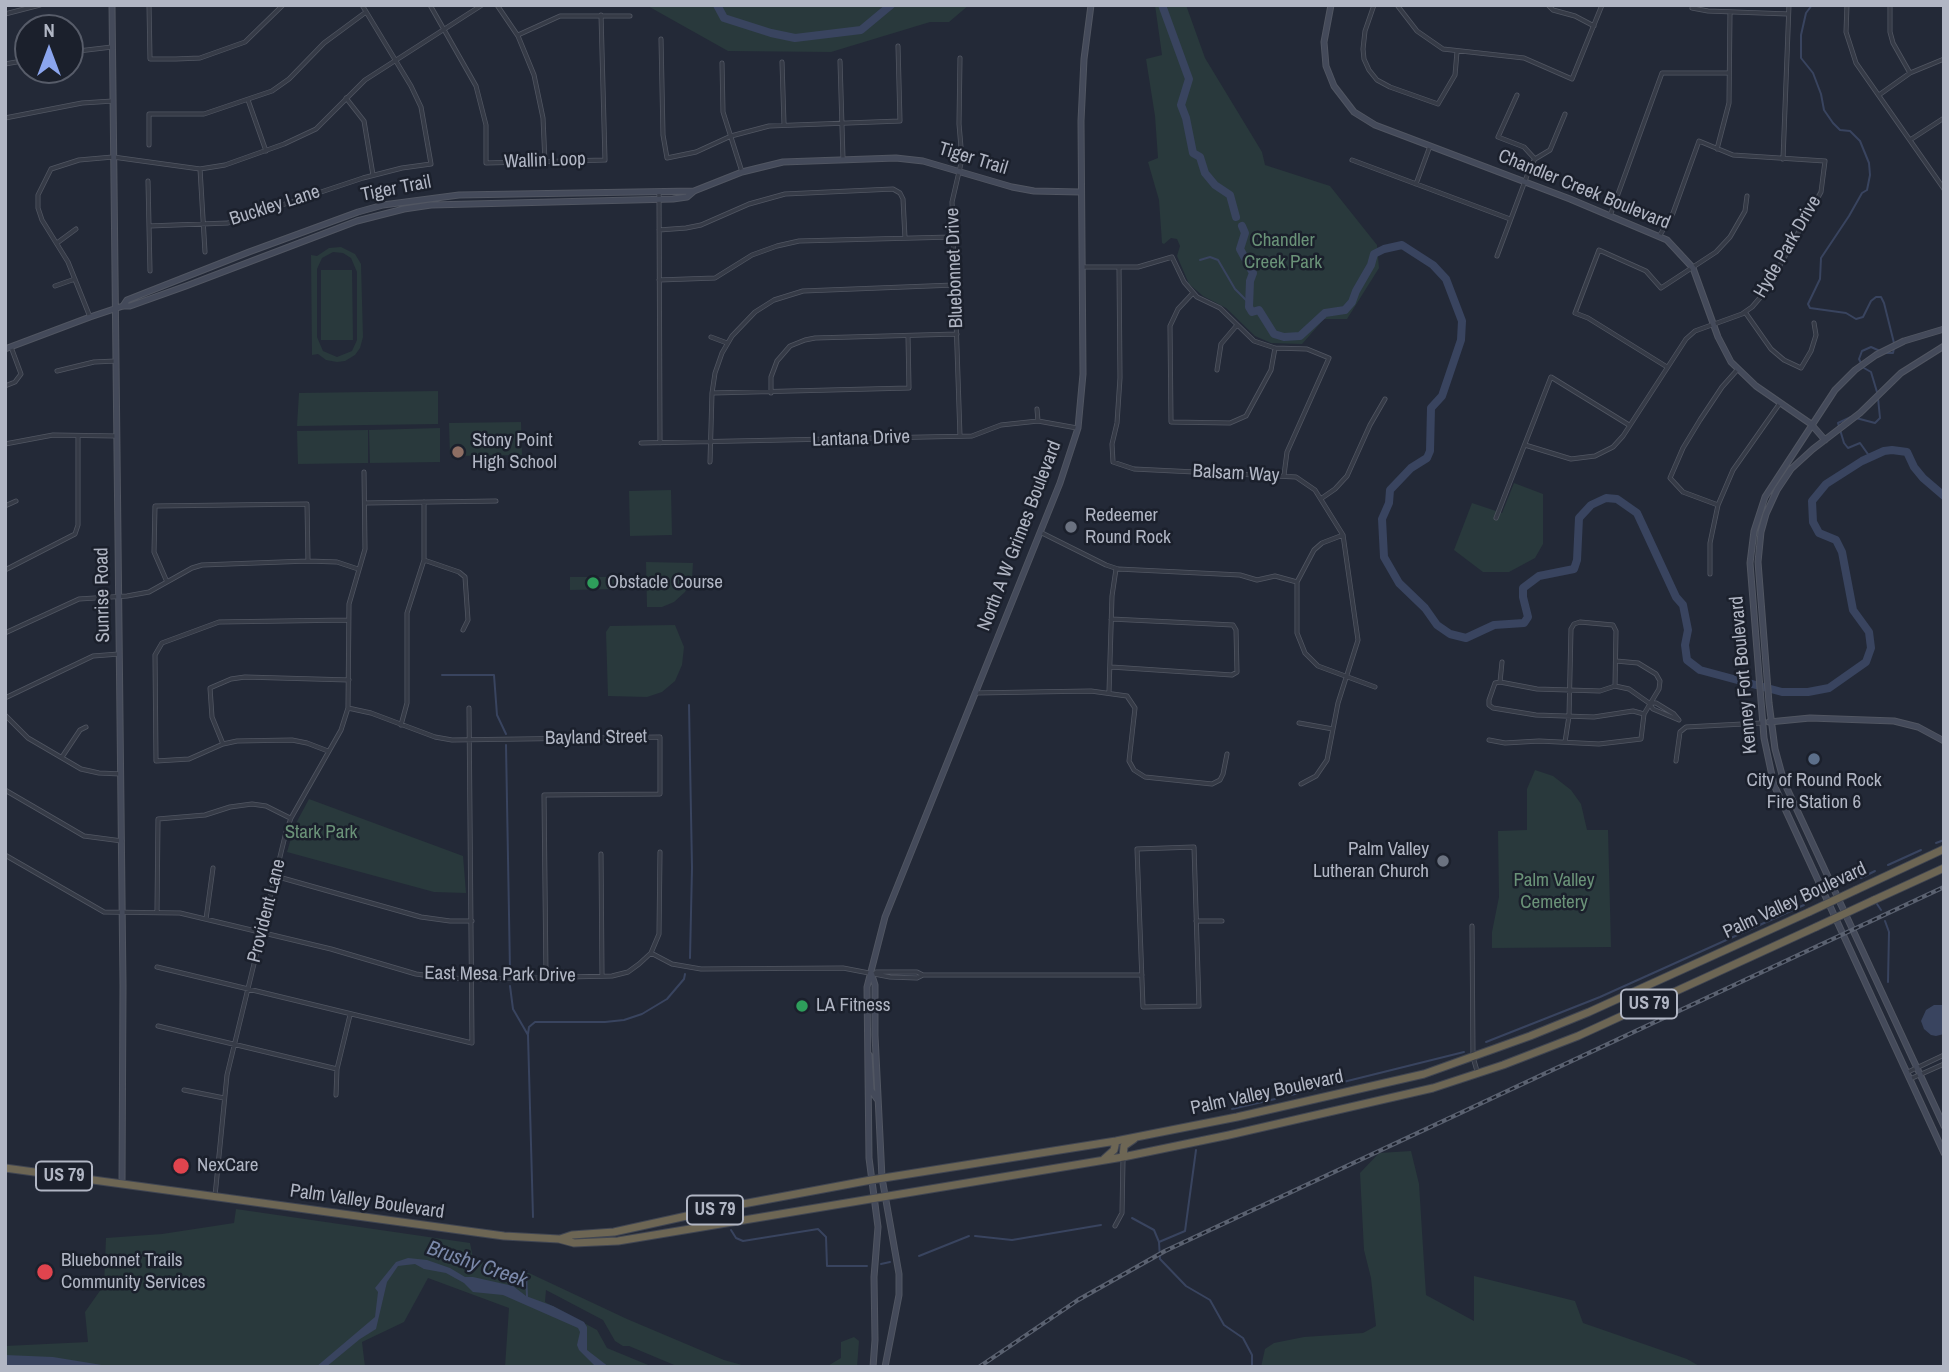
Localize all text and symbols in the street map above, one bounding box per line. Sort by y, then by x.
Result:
north arrow [14,14,84,84]
text: N [43,17,55,43]
street label: Tiger Trail [936,138,1010,180]
street label: Chandler Creek Boulevard [1495,145,1673,235]
street label: Wallin Loop [504,148,586,174]
street label: Tiger Trail [359,171,433,207]
street label: Buckley Lane [227,181,323,231]
street label: Hyde Park Drive [1750,192,1826,302]
street label: Bluebonnet Drive [942,207,968,329]
park label: Chandler Creek Park [1244,230,1322,274]
street label: Lantana Drive [812,426,910,452]
place label: Stony Point High School [472,430,557,474]
street label: North A W Grimes Boulevard [973,438,1067,634]
marker: Stony Point High School [450,444,466,460]
street label: Balsam Way [1192,460,1280,488]
place label: Redeemer Round Rock [1085,505,1171,549]
marker: Redeemer Round Rock [1063,519,1079,535]
street label: Sunrise Road [91,547,115,643]
place label: Obstacle Course [607,572,723,594]
marker: Obstacle Course [585,575,601,591]
street label: Kenney Fort Boulevard [1726,595,1762,755]
street label: Bayland Street [545,726,647,750]
marker: City of Round Rock Fire Station 6 [1806,751,1822,767]
place label: City of Round Rock Fire Station 6 [1746,770,1882,814]
park label: Stark Park [285,822,357,844]
place label: Palm Valley Lutheran Church [1313,839,1429,883]
marker: Palm Valley Lutheran Church [1435,853,1451,869]
street label: Provident Lane [243,857,291,965]
street label: Palm Valley Boulevard [1720,858,1870,944]
park label: Palm Valley Cemetery [1513,870,1595,914]
street label: East Mesa Park Drive [424,962,576,988]
road number: US 79 [1621,989,1677,1018]
place label: LA Fitness [816,995,890,1017]
marker: LA Fitness [794,998,810,1014]
street label: Palm Valley Boulevard [1189,1066,1345,1120]
place label: NexCare [197,1155,258,1177]
marker: NexCare [171,1156,191,1176]
road number: US 79 [36,1162,92,1190]
street label: Palm Valley Boulevard [288,1180,446,1224]
road number: US 79 [687,1196,743,1224]
water label: Brushy Creek [424,1236,530,1294]
place label: Bluebonnet Trails Community Services [61,1250,206,1294]
marker: Bluebonnet Trails Community Services [35,1262,55,1282]

